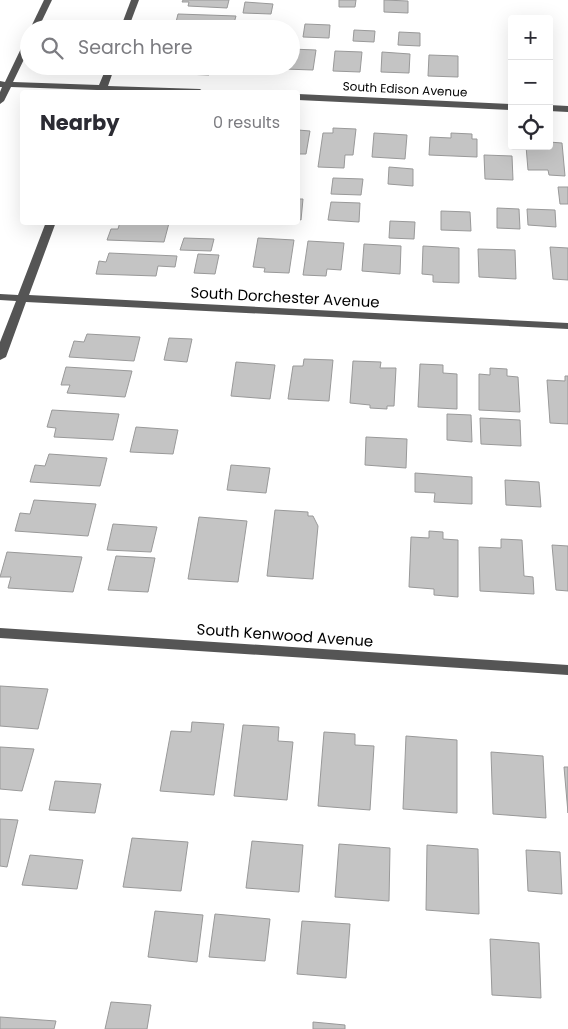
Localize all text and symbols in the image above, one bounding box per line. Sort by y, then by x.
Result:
map controls [508,15,553,150]
button: + [508,15,553,60]
search box [20,20,300,75]
icon: search [38,34,66,62]
text: Search here [78,34,192,61]
button: − [508,60,553,105]
street label: South Edison Avenue [342,77,468,101]
button: locate [508,105,553,150]
text: Nearby [40,108,120,137]
text: 0 results [213,111,280,134]
street label: South Dorchester Avenue [190,282,380,312]
street label: South Kenwood Avenue [196,618,374,652]

